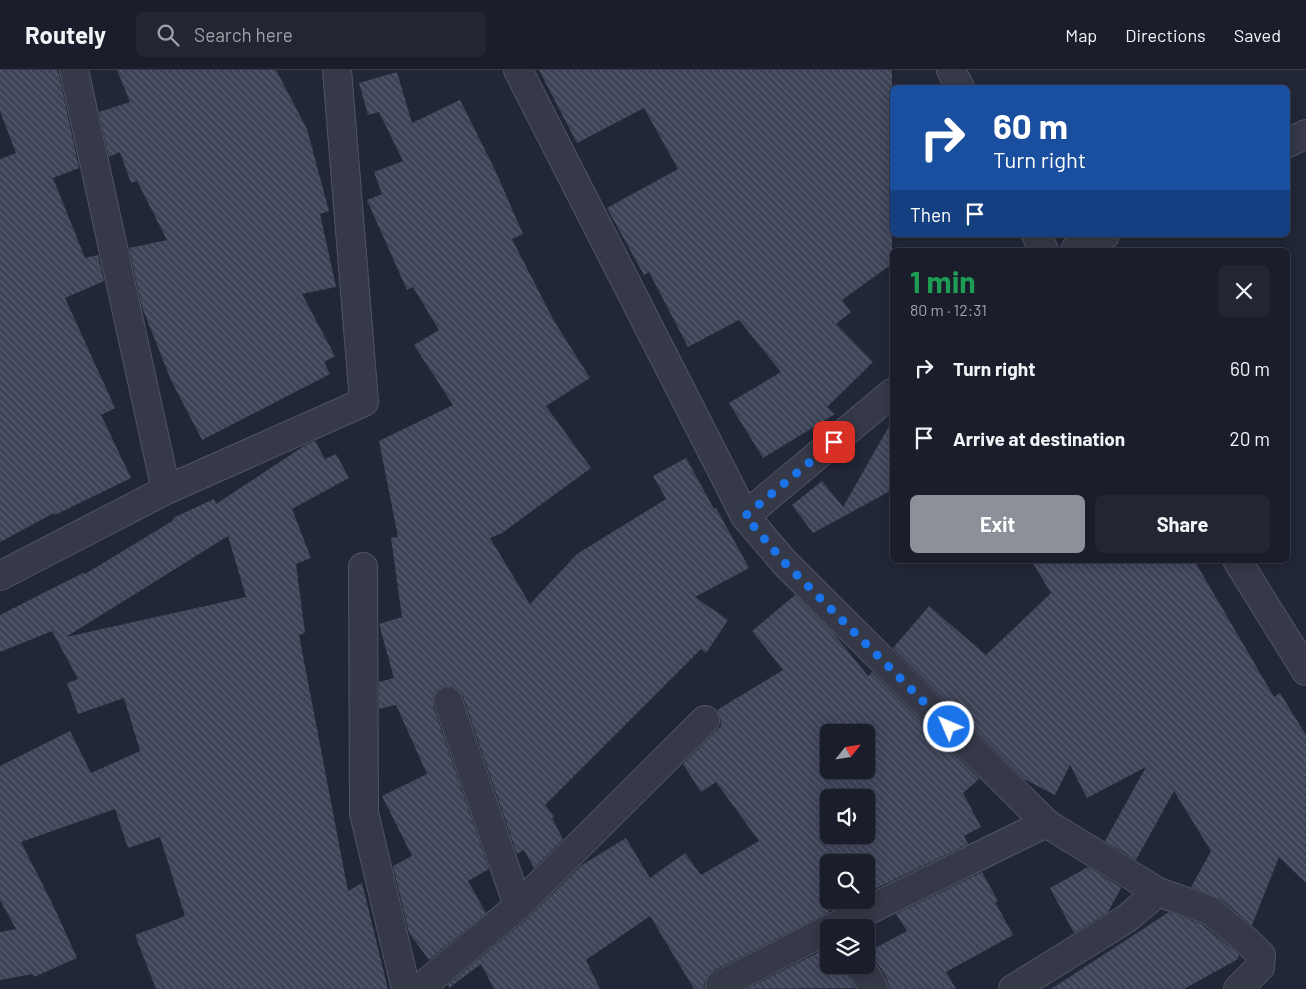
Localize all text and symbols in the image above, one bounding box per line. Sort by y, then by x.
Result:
search box [136,12,486,57]
text: Routely [25,20,106,49]
icon: search [154,21,182,49]
text: Search here [194,23,293,46]
text: Map [1065,24,1097,46]
text: Directions [1125,24,1206,46]
text: Saved [1234,24,1281,46]
text: 60 m [993,104,1068,146]
icon: right [910,105,975,170]
text: Turn right [993,146,1086,172]
icon: arrive [961,200,989,228]
text: Then [910,203,951,226]
text: 1 min [910,263,976,299]
button: close [1218,265,1270,317]
text: 80 m · 12:31 [910,300,987,319]
icon: right [910,354,938,382]
text: Turn right [953,357,1035,380]
text: 60 m [1230,357,1270,380]
pin [813,421,855,463]
icon: arrive [910,424,938,452]
text: Arrive at destination [953,427,1125,450]
text: 20 m [1230,427,1270,450]
icon: arrive [820,428,848,456]
button: Exit [910,495,1085,553]
button: Share [1095,495,1270,553]
position arrow [922,700,974,752]
north arrow [820,724,875,779]
map controls [820,724,875,974]
button: sound [820,789,875,844]
button: search [820,854,875,909]
button: layers [820,919,875,974]

